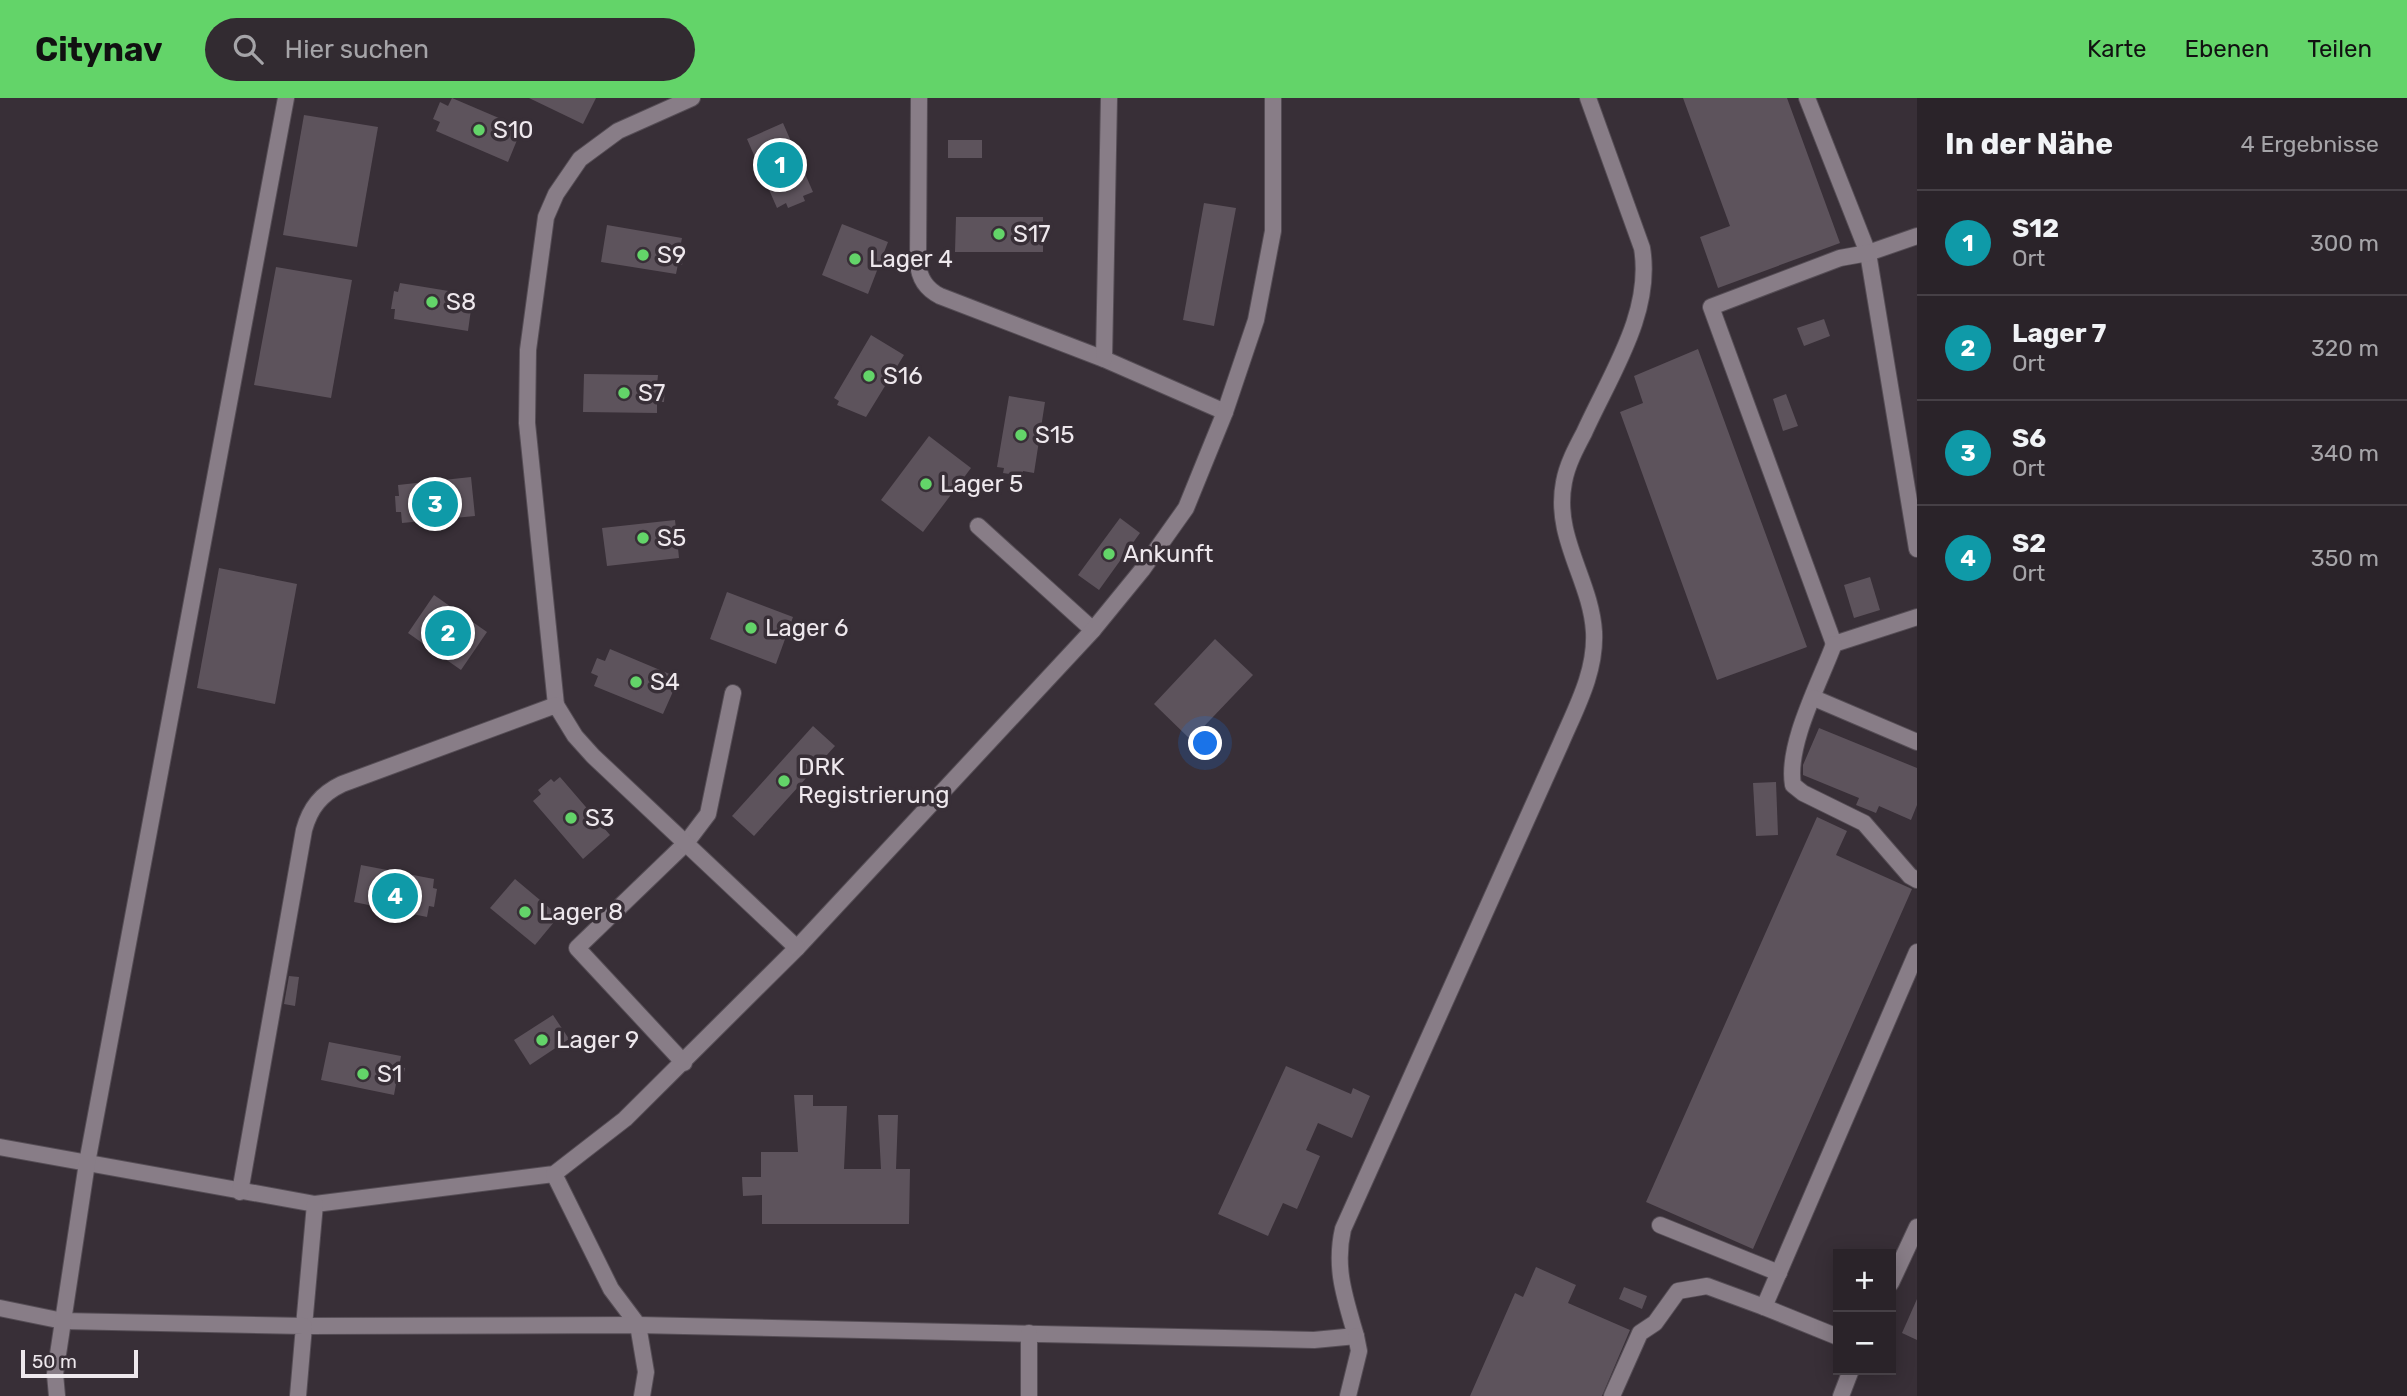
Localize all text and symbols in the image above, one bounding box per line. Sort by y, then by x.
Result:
search box [205,18,695,81]
text: Citynav [35,30,163,69]
icon: search [229,30,267,68]
text: Hier suchen [285,34,429,65]
text: Karte [2087,35,2147,63]
text: Ebenen [2185,35,2269,63]
text: Teilen [2307,35,2372,63]
place label: S10 [493,116,533,144]
marker: S10 [471,122,487,138]
text: In der Nähe [1945,126,2113,162]
text: 4 Ergebnisse [2241,130,2379,158]
pin: 1 [757,139,803,191]
text: S12 [2012,213,2059,244]
place label: S17 [1013,220,1051,248]
marker: S17 [991,226,1007,242]
text: 1 [1962,229,1974,257]
text: 300 m [2310,229,2379,257]
place label: S9 [657,241,686,269]
text: Ort [2012,244,2045,272]
place label: Lager 4 [869,245,953,273]
marker: S9 [635,247,651,263]
marker: Lager 4 [847,251,863,267]
place label: S8 [446,288,476,316]
marker: S8 [424,294,440,310]
text: Lager 7 [2012,318,2107,349]
text: 2 [1961,334,1975,362]
text: 320 m [2311,334,2379,362]
text: Ort [2012,349,2045,377]
place label: S16 [883,362,923,390]
marker: S16 [861,368,877,384]
place label: S7 [638,379,665,407]
marker: S7 [616,385,632,401]
place label: S15 [1035,421,1074,449]
text: S6 [2012,423,2046,454]
marker: S15 [1013,427,1029,443]
text: 3 [1960,439,1976,467]
text: 340 m [2310,439,2379,467]
text: Ort [2012,454,2045,482]
place label: Lager 5 [940,470,1023,498]
marker: Lager 5 [918,476,934,492]
pin: 3 [412,478,458,530]
place label: S5 [657,524,686,552]
text: S2 [2012,528,2046,559]
marker: S5 [635,530,651,546]
place label: Ankunft [1123,540,1213,568]
text: 4 [1960,544,1976,572]
text: 350 m [2311,544,2379,572]
marker: Ankunft [1101,546,1117,562]
text: Ort [2012,559,2045,587]
pin: 2 [425,607,471,659]
place label: Lager 6 [765,614,848,642]
marker: Lager 6 [743,620,759,636]
place label: S4 [650,668,680,696]
marker: S4 [628,674,644,690]
your location [1188,726,1222,760]
place label: DRK Registrierung [798,753,950,809]
marker: DRK Registrierung [776,773,792,789]
place label: S3 [585,804,614,832]
marker: S3 [563,810,579,826]
pin: 4 [372,870,418,922]
place label: Lager 8 [539,898,623,926]
marker: Lager 8 [517,904,533,920]
place label: Lager 9 [556,1026,639,1054]
marker: Lager 9 [534,1032,550,1048]
place label: S1 [377,1060,402,1088]
marker: S1 [355,1066,371,1082]
map controls [1833,1249,1896,1375]
button: + [1833,1249,1896,1312]
button: − [1833,1312,1896,1375]
scale bar [21,1347,138,1379]
text: 50 m [32,1350,77,1373]

